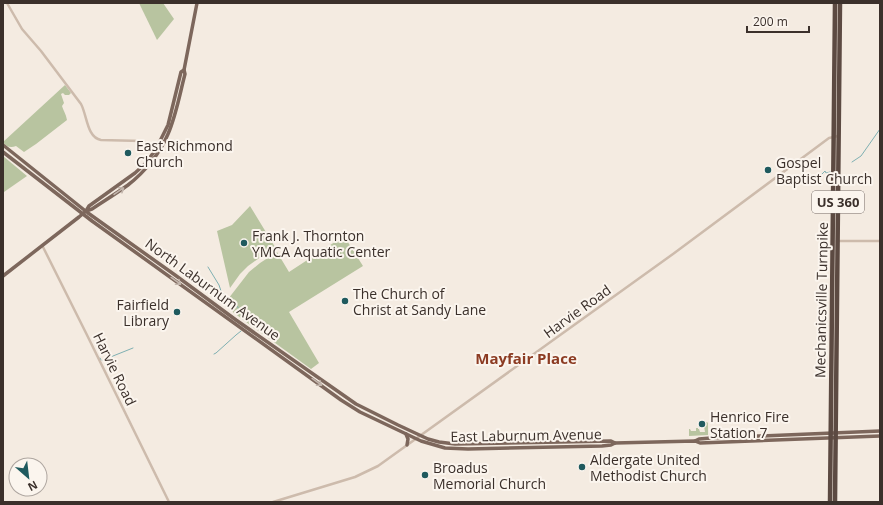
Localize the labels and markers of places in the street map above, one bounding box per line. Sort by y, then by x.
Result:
place label: East Richmond Church [136,136,233,171]
marker: East Richmond Church [123,148,133,158]
place label: Gospel Baptist Church [776,153,872,188]
marker: Gospel Baptist Church [763,165,773,175]
place label: Frank J. Thornton YMCA Aquatic Center [252,226,390,261]
marker: Frank J. Thornton YMCA Aquatic Center [239,238,249,248]
place label: The Church of Christ at Sandy Lane [353,284,486,319]
place label: Fairfield Library [117,295,170,330]
marker: The Church of Christ at Sandy Lane [340,296,350,306]
marker: Fairfield Library [172,307,182,317]
place label: Henrico Fire Station 7 [710,407,789,442]
marker: Henrico Fire Station 7 [697,419,707,429]
place label: Aldergate United Methodist Church [590,450,707,485]
place label: Broadus Memorial Church [433,458,546,493]
marker: Aldergate United Methodist Church [577,462,587,472]
marker: Broadus Memorial Church [420,470,430,480]

